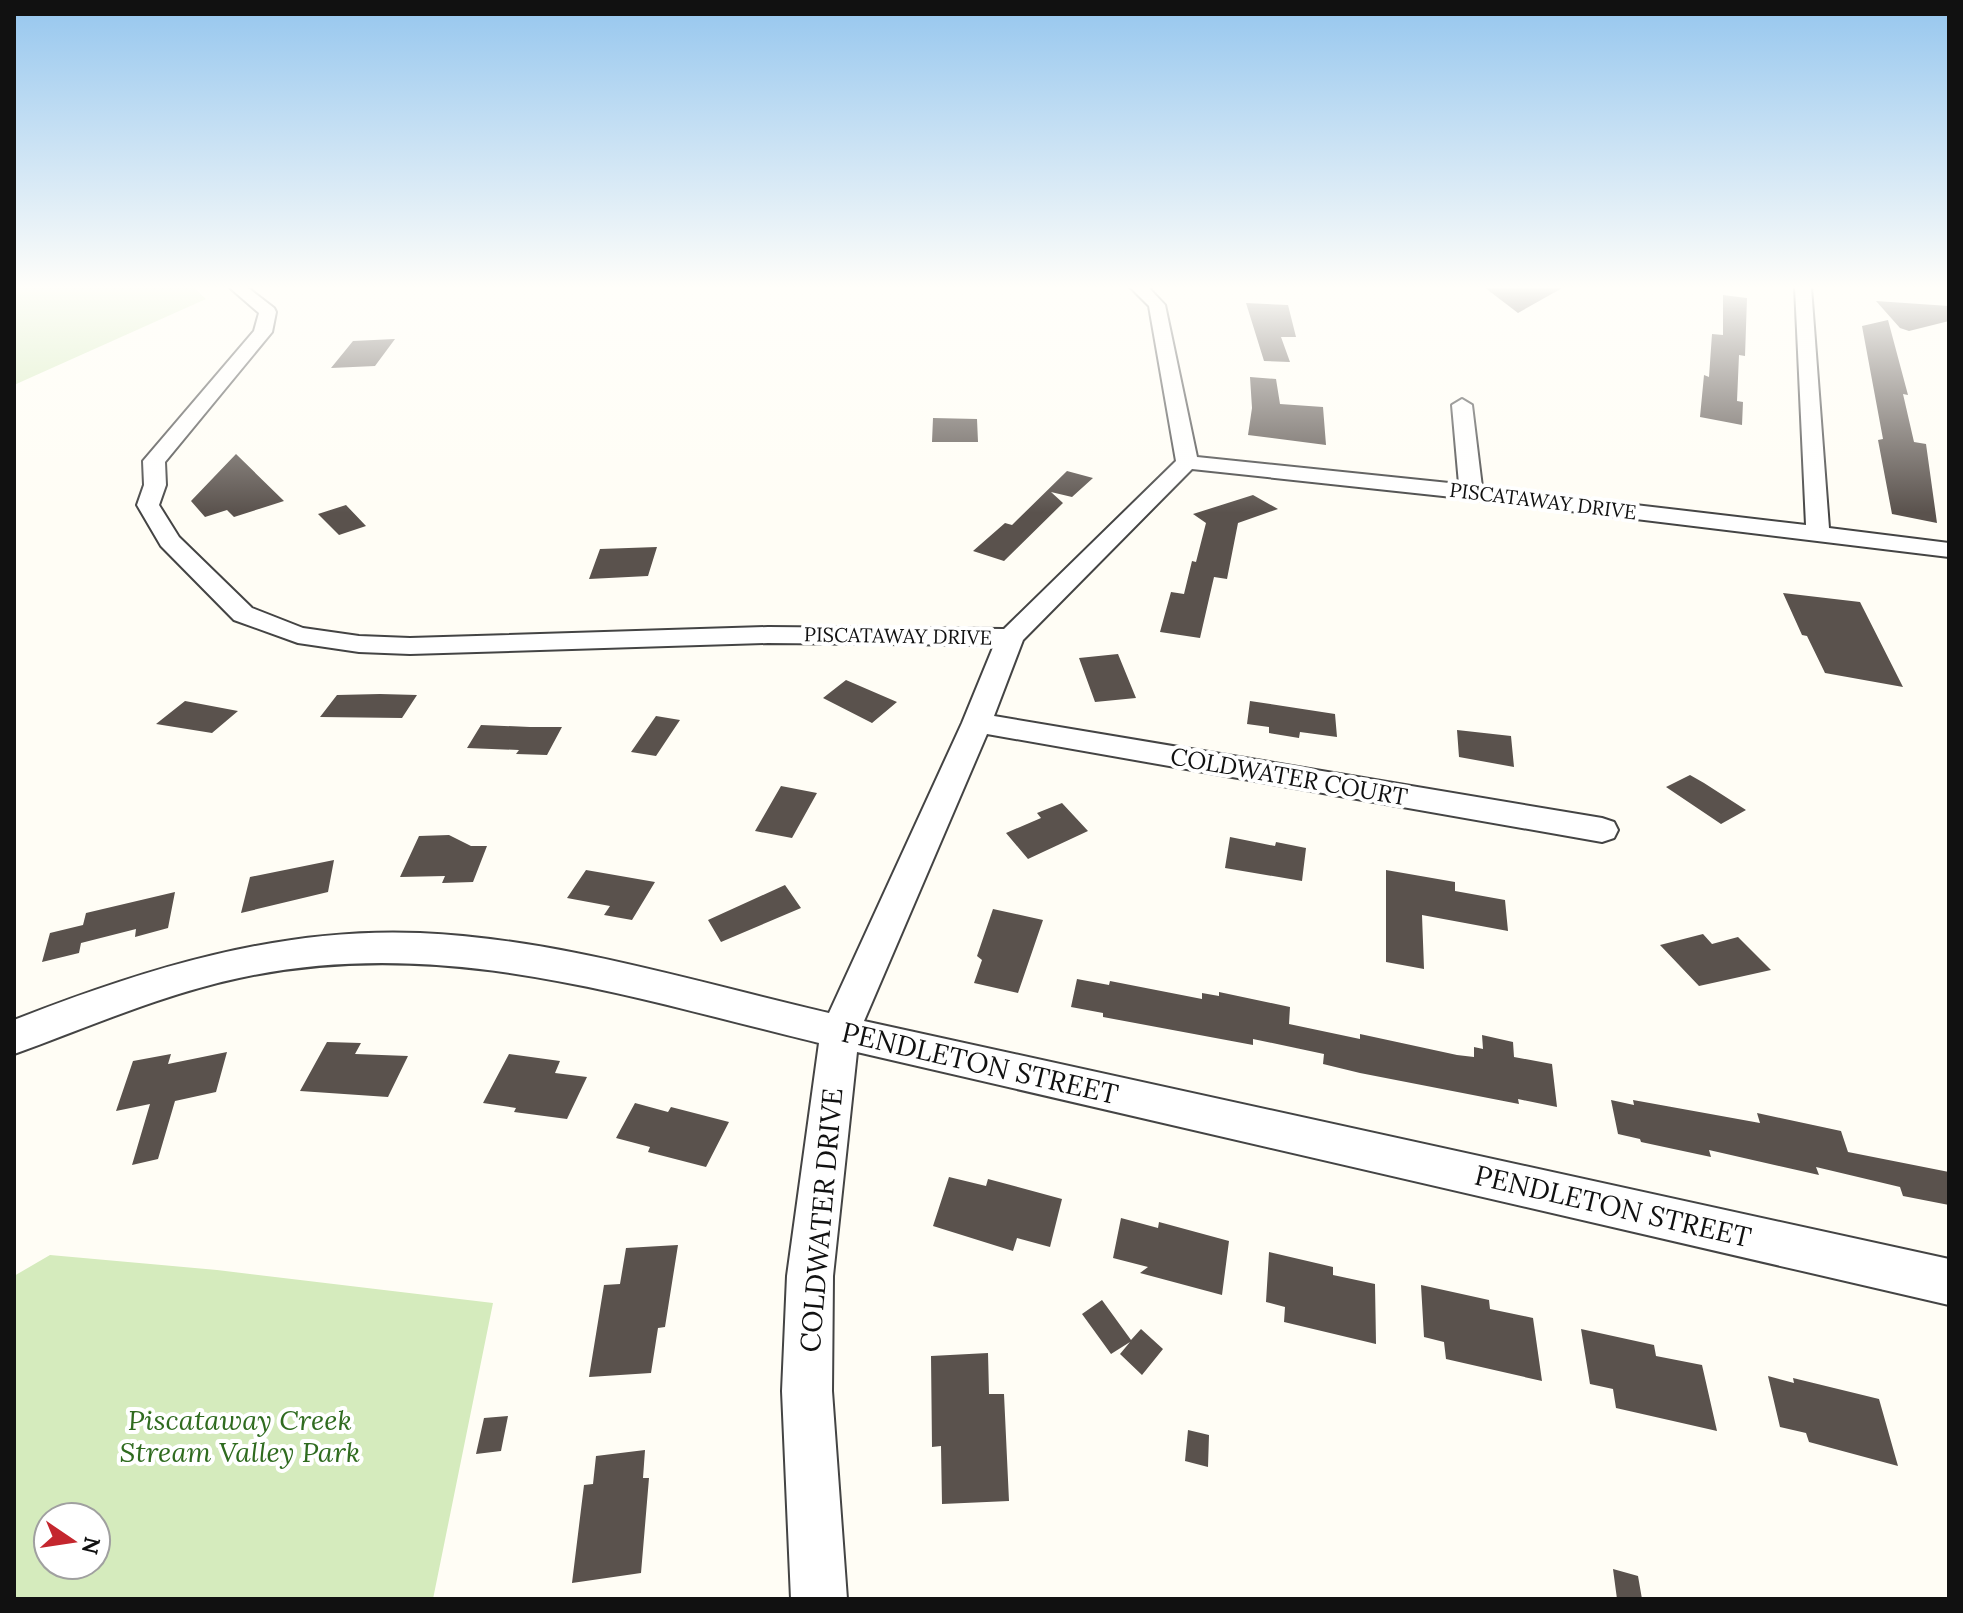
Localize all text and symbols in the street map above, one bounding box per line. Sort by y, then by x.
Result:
street label: PISCATAWAY DRIVE [1448,477,1638,524]
street label: PISCATAWAY DRIVE [804,621,992,650]
street label: COLDWATER COURT [1168,740,1410,813]
street label: PENDLETON STREET [838,1014,1122,1112]
street label: COLDWATER DRIVE [792,1086,850,1354]
street label: PENDLETON STREET [1471,1157,1755,1255]
park label: Piscataway Creek Stream Valley Park [120,1402,360,1470]
north arrow [32,1501,112,1581]
text: N [76,1534,107,1557]

